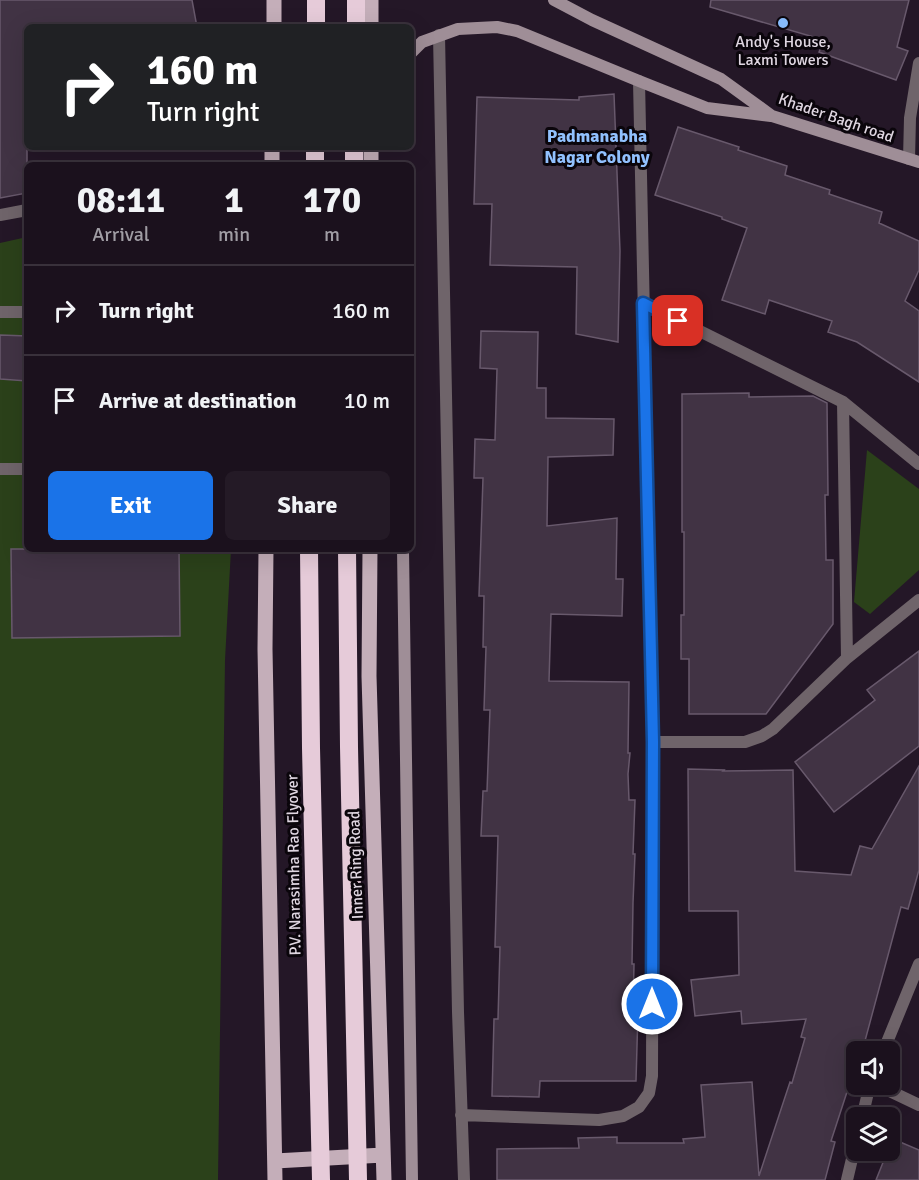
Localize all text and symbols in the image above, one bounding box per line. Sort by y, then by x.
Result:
marker: Andy's House, Laxmi Towers [776,16,790,30]
place label: Andy's House, Laxmi Towers [735,32,831,70]
text: 160 m [147,45,258,96]
icon: right [48,48,126,126]
street label: Khader Bagh road [776,89,896,147]
text: Turn right [147,96,260,129]
district label: Padmanabha Nagar Colony [544,125,650,168]
text: 08:11 [77,178,165,223]
text: 1 [224,178,244,223]
text: 170 [303,178,361,223]
text: Arrival [92,222,150,247]
text: min [218,222,250,247]
text: m [324,222,340,247]
icon: right [48,294,81,327]
pin [652,295,703,346]
text: Turn right [99,297,194,324]
text: 160 m [332,297,390,324]
icon: arrive [661,304,694,337]
icon: arrive [48,384,81,417]
text: Arrive at destination [99,387,296,414]
text: 10 m [344,387,390,414]
button: Exit [48,471,213,540]
button: Share [225,471,390,540]
street label: P.V. Narasimha Rao Flyover [282,774,306,956]
street label: Inner Ring Road [344,810,368,920]
position arrow [620,972,684,1036]
map controls [846,1041,900,1161]
button: sound [846,1041,900,1095]
button: layers [846,1107,900,1161]

